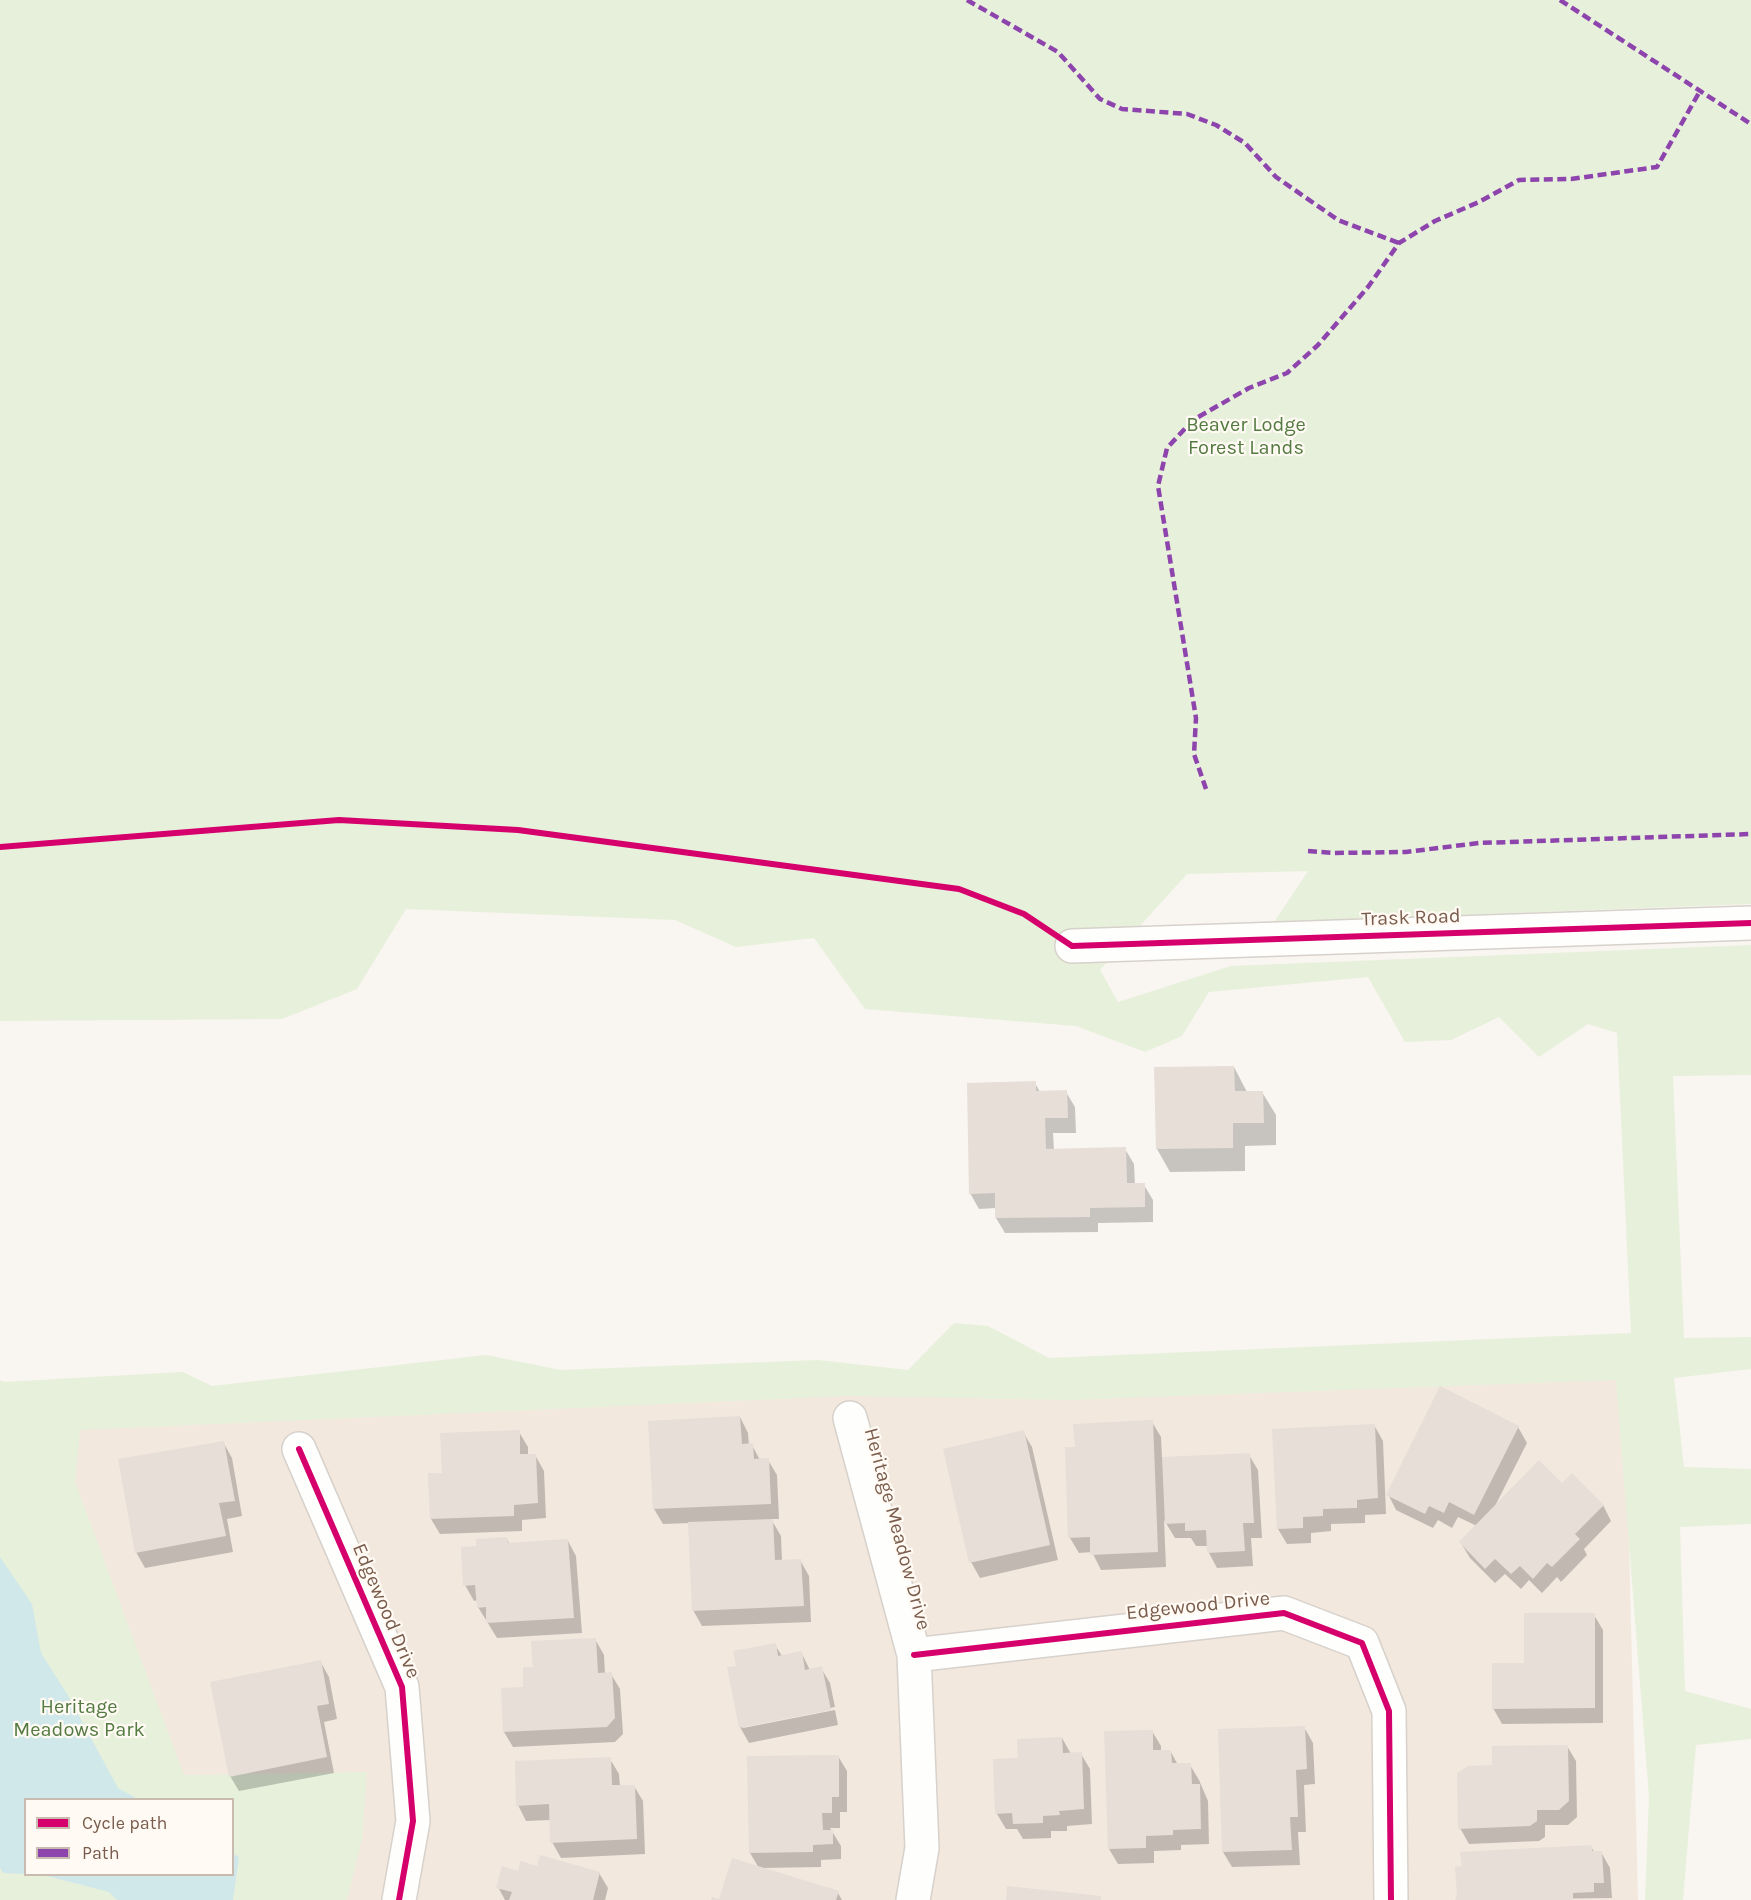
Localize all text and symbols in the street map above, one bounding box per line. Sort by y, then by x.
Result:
park label: Beaver Lodge Forest Lands [1186,413,1306,460]
street label: Trask Road [1361,904,1461,932]
street label: Heritage Meadow Drive [858,1425,936,1633]
street label: Edgewood Drive [347,1540,425,1682]
street label: Edgewood Drive [1125,1587,1271,1625]
park label: Heritage Meadows Park [13,1695,145,1742]
legend [24,1798,234,1876]
text: Cycle path [82,1812,167,1834]
text: Path [82,1842,120,1864]

